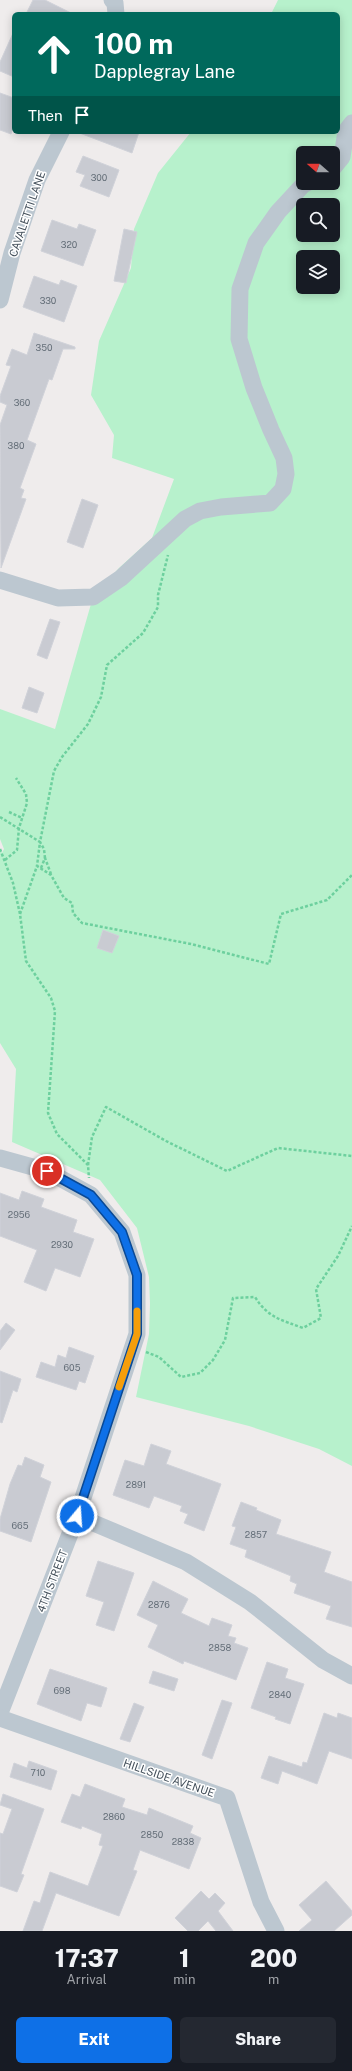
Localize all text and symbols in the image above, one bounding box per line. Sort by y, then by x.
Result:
text: 100 m [94,27,173,60]
icon: ahead [28,28,80,80]
text: Dapplegray Lane [94,61,235,82]
icon: arrive [71,104,93,126]
text: Then [28,107,63,124]
north arrow [296,146,340,190]
map controls [296,146,340,294]
street label: CAVALETTI LANE [7,169,47,258]
house number: 300 [91,172,108,183]
button: search [296,198,340,242]
house number: 320 [61,239,78,250]
button: layers [296,250,340,294]
house number: 330 [40,295,57,306]
house number: 350 [36,342,53,353]
house number: 360 [14,397,31,408]
house number: 380 [8,440,25,451]
pin [30,1154,64,1188]
icon: arrive [36,1160,58,1182]
house number: 2956 [8,1209,31,1220]
house number: 2930 [51,1239,74,1250]
house number: 605 [64,1362,81,1373]
house number: 2891 [126,1479,146,1490]
position arrow [56,1495,98,1537]
house number: 665 [12,1520,29,1531]
house number: 2857 [245,1529,267,1540]
street label: 4TH STREET [35,1548,70,1614]
house number: 2876 [148,1599,170,1610]
house number: 2858 [209,1642,232,1653]
house number: 698 [54,1685,71,1696]
house number: 2840 [269,1689,292,1700]
street label: HILLSIDE AVENUE [122,1757,216,1799]
house number: 710 [31,1767,46,1778]
house number: 2860 [103,1811,126,1822]
house number: 2850 [141,1829,164,1840]
house number: 2838 [172,1836,194,1847]
text: 17:37 [55,1944,119,1972]
text: 1 [179,1944,190,1972]
text: 200 [250,1944,297,1972]
text: Arrival [67,1972,107,1987]
text: min [173,1972,195,1987]
text: m [268,1972,279,1987]
button: Exit [16,2017,172,2063]
button: Share [180,2017,336,2063]

